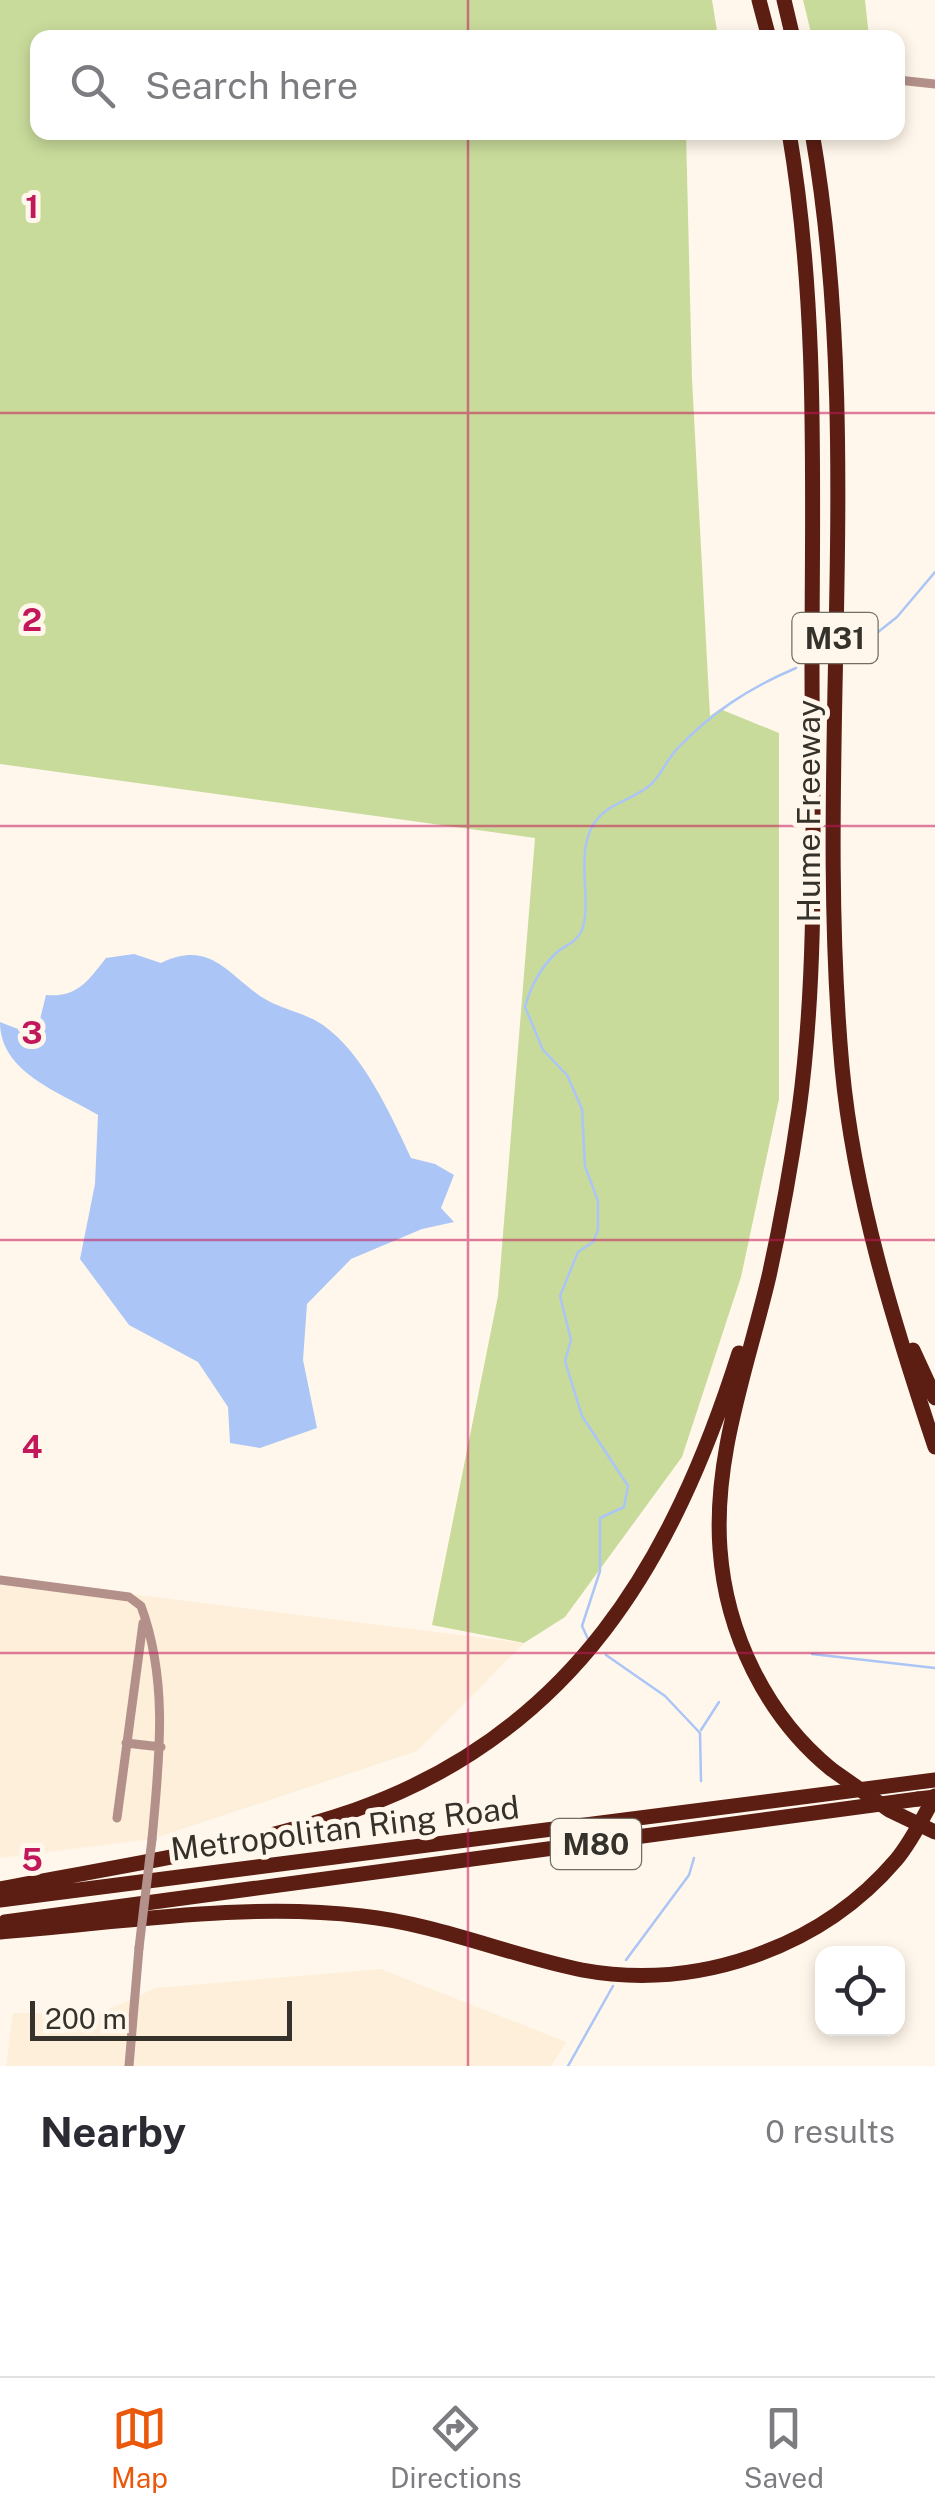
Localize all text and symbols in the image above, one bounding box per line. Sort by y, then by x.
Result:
search box [30,30,905,140]
icon: search [65,58,120,113]
text: Search here [145,63,358,108]
text: 1 [25,188,39,225]
text: 2 [22,601,42,638]
road number: M31 [792,613,878,663]
street label: Hume Freeway [790,700,827,922]
text: 3 [21,1014,43,1051]
text: 4 [22,1428,43,1465]
street label: Metropolitan Ring Road [169,1788,521,1868]
road number: M80 [551,1819,641,1869]
text: 5 [21,1841,43,1878]
map controls [815,1946,905,2036]
button: locate [815,1946,905,2036]
scale bar [30,1996,292,2040]
text: 200 m [45,2002,127,2035]
text: Nearby [40,2107,186,2156]
text: 0 results [765,2113,895,2150]
tab: Map [111,2401,168,2494]
tab: Directions [390,2401,522,2494]
tab: Saved [744,2401,824,2494]

